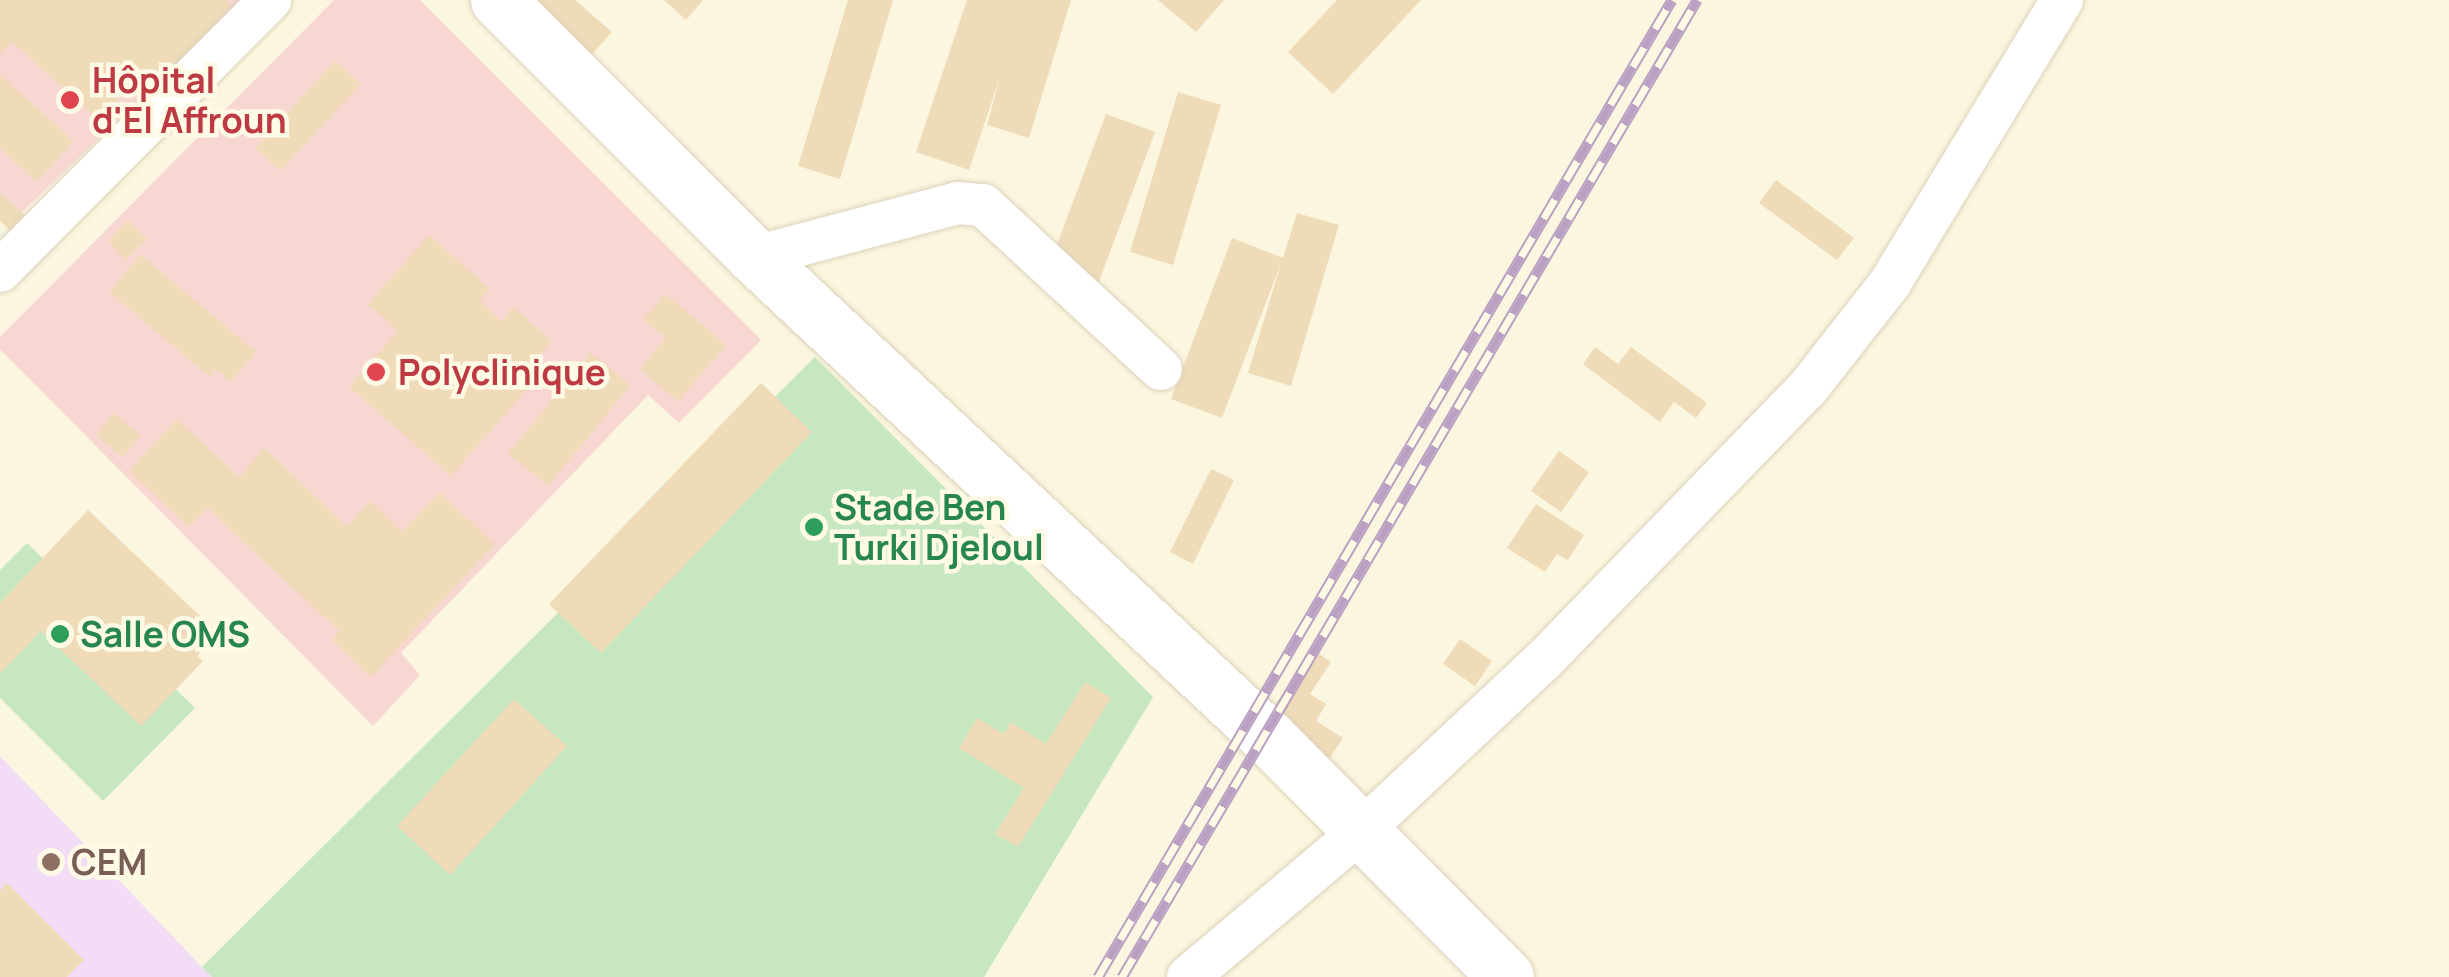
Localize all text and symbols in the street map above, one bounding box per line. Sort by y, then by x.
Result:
place label: Hôpital d'El Affroun [92,59,287,141]
marker: Hôpital d'El Affroun [57,87,83,113]
place label: Polyclinique [398,351,606,393]
marker: Polyclinique [363,359,389,385]
place label: Stade Ben Turki Djeloul [834,486,1044,568]
marker: Stade Ben Turki Djeloul [803,516,825,538]
place label: Salle OMS [80,613,250,655]
marker: Salle OMS [49,623,71,645]
place label: CEM [71,841,147,883]
marker: CEM [40,851,62,873]

